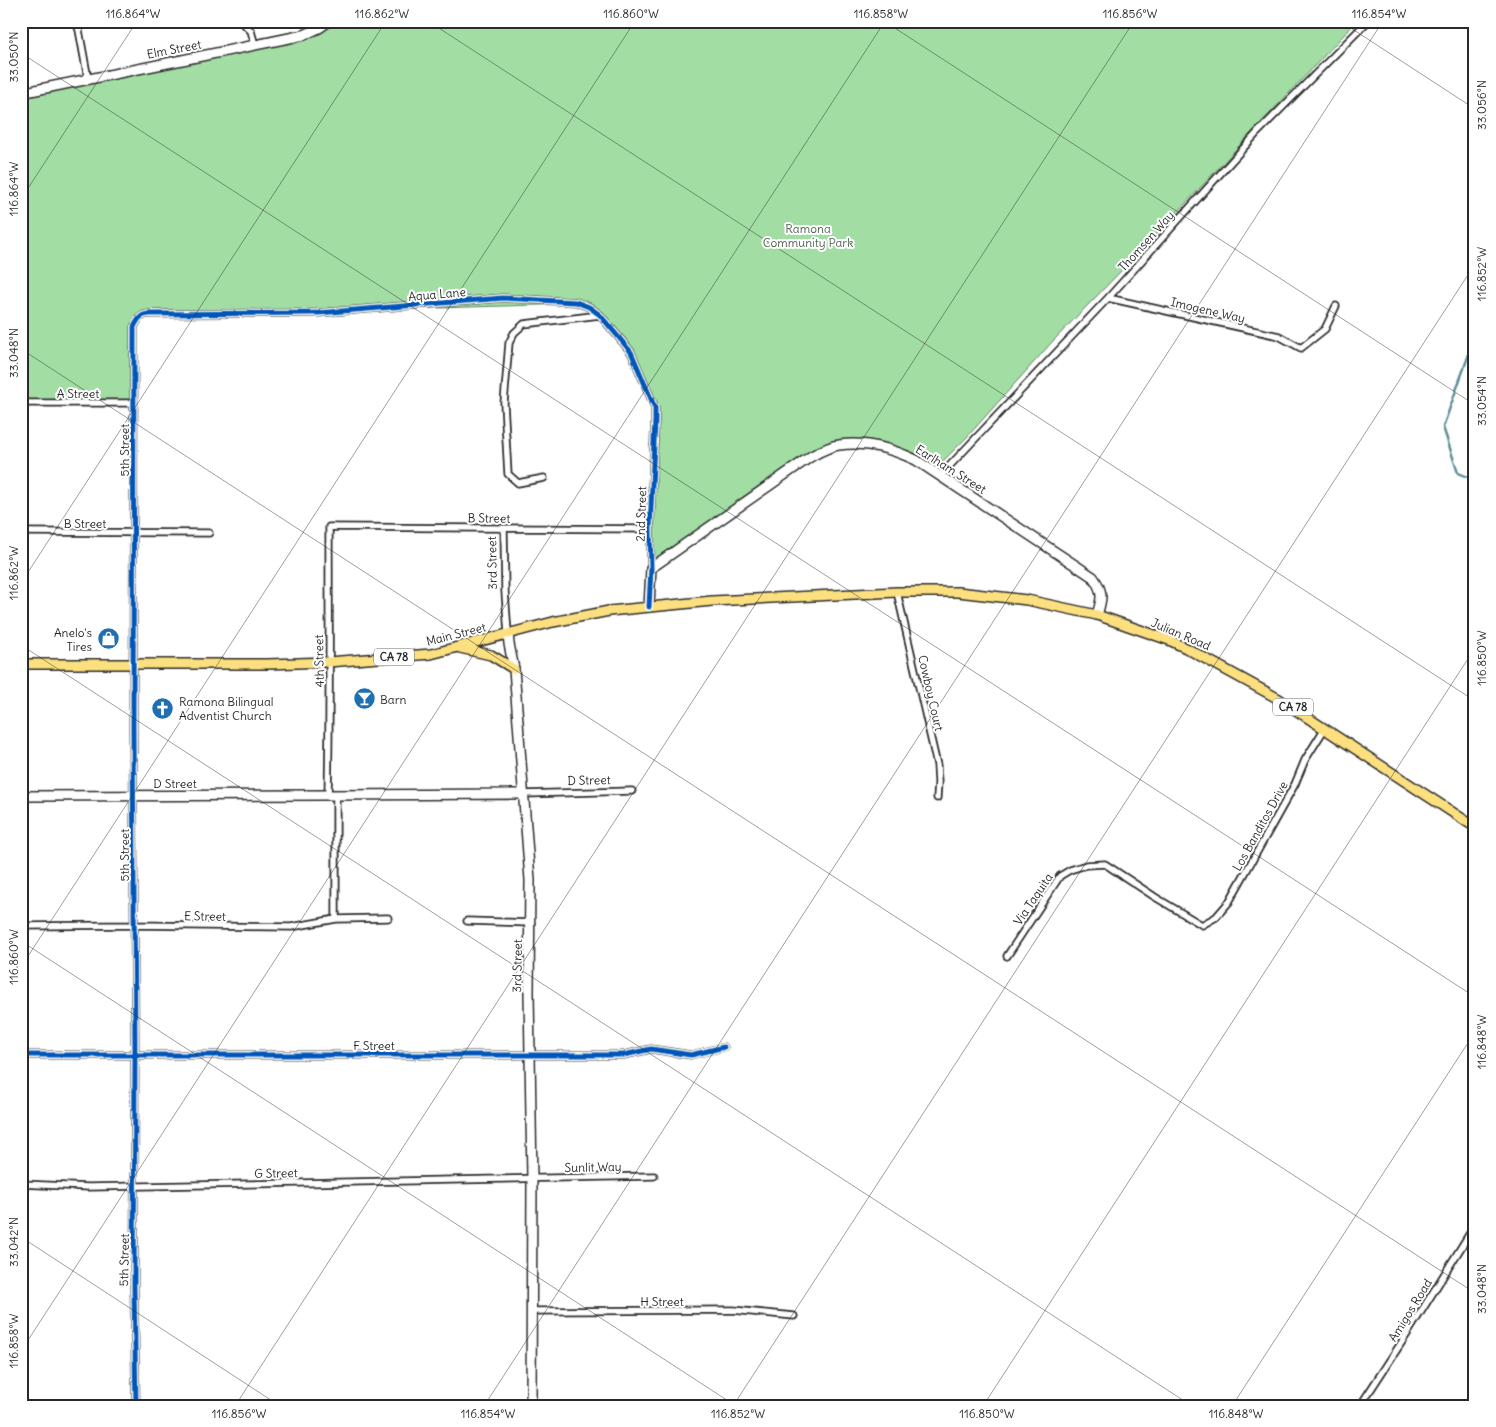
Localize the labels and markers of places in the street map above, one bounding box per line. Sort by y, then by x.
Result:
place label: Anelo's Tires [54,625,92,654]
shop icon: Anelo's Tires [96,627,120,651]
bar icon: Barn [352,687,376,711]
place label: Barn [380,692,407,707]
place label: Ramona Bilingual Adventist Church [179,694,273,723]
church icon: Ramona Bilingual Adventist Church [151,696,175,720]

